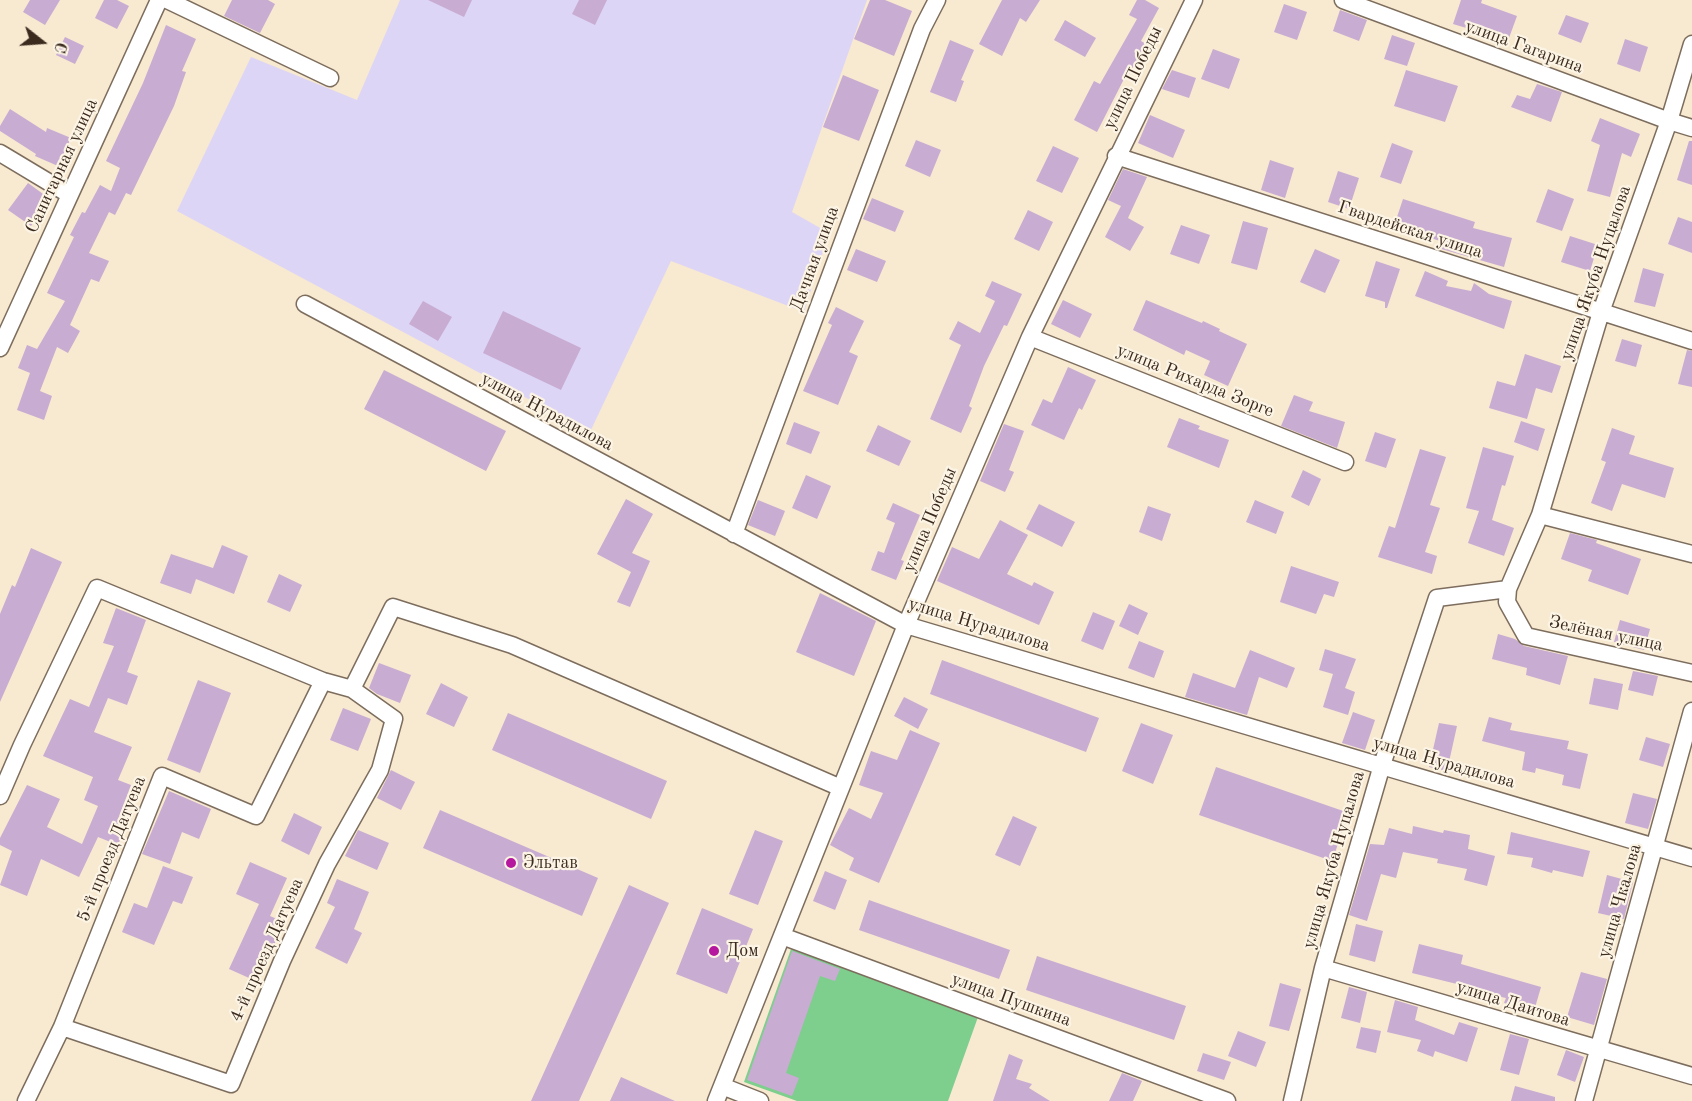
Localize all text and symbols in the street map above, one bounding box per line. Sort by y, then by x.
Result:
north arrow [12,12,72,72]
street label: улица Гагарина [1462,16,1586,78]
street label: улица Победы [1099,23,1167,133]
text: С [50,40,68,55]
street label: Санитарная улица [21,95,103,237]
street label: улица Якуба Нуцалова [1556,182,1636,364]
street label: Гвардейская улица [1335,196,1485,264]
street label: Дачная улица [786,203,844,315]
street label: улица Рихарда Зорге [1113,340,1277,422]
street label: улица Нурадилова [477,368,617,456]
street label: улица Победы [898,464,962,576]
street label: улица Нурадилова [906,593,1052,657]
street label: Зелёная улица [1547,611,1665,657]
street label: улица Нурадилова [1370,732,1518,794]
street label: улица Якуба Нуцалова [1298,769,1370,951]
street label: 5-й проезд Датуева [73,773,151,925]
street label: улица Чкалова [1593,841,1647,961]
place label: Эльтав [523,852,578,874]
marker: Эльтав [504,856,518,870]
street label: 4-й проезд Датуева [226,875,308,1025]
place label: Дом [726,940,759,962]
marker: Дом [707,944,721,958]
street label: улица Пушкина [948,968,1074,1032]
street label: улица Даитова [1453,976,1573,1032]

